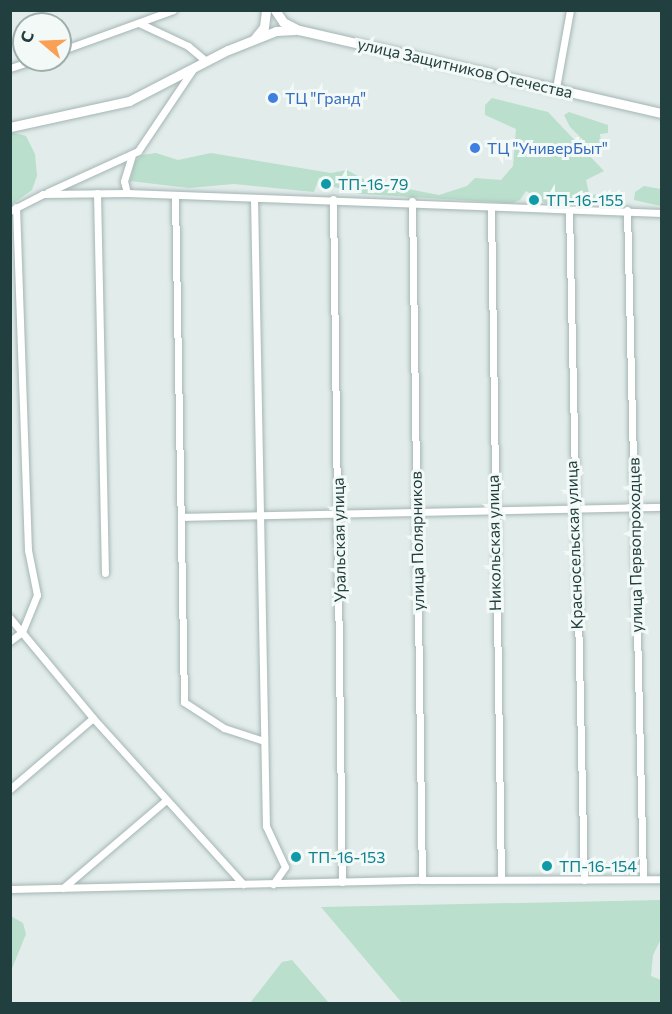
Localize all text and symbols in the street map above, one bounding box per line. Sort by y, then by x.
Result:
north arrow [12,12,72,72]
text: С [16,28,37,45]
street label: улица Защитников Отечества [356,34,574,102]
place label: ТЦ "Гранд" [285,88,366,108]
marker: ТЦ "Гранд" [266,91,280,105]
place label: ТЦ "УниверБыт" [487,138,608,158]
marker: ТЦ "УниверБыт" [468,141,482,155]
place label: ТП-16-79 [338,174,408,194]
marker: ТП-16-79 [319,177,333,191]
place label: ТП-16-155 [546,190,623,210]
marker: ТП-16-155 [527,193,541,207]
street label: улица Первопроходцев [624,457,646,633]
street label: Красносельская улица [561,460,587,630]
street label: улица Полярников [406,471,428,611]
street label: Никольская улица [483,475,505,611]
street label: Уральская улица [328,477,350,603]
place label: ТП-16-153 [308,847,385,867]
marker: ТП-16-153 [289,850,303,864]
place label: ТП-16-154 [559,856,637,876]
marker: ТП-16-154 [540,859,554,873]

